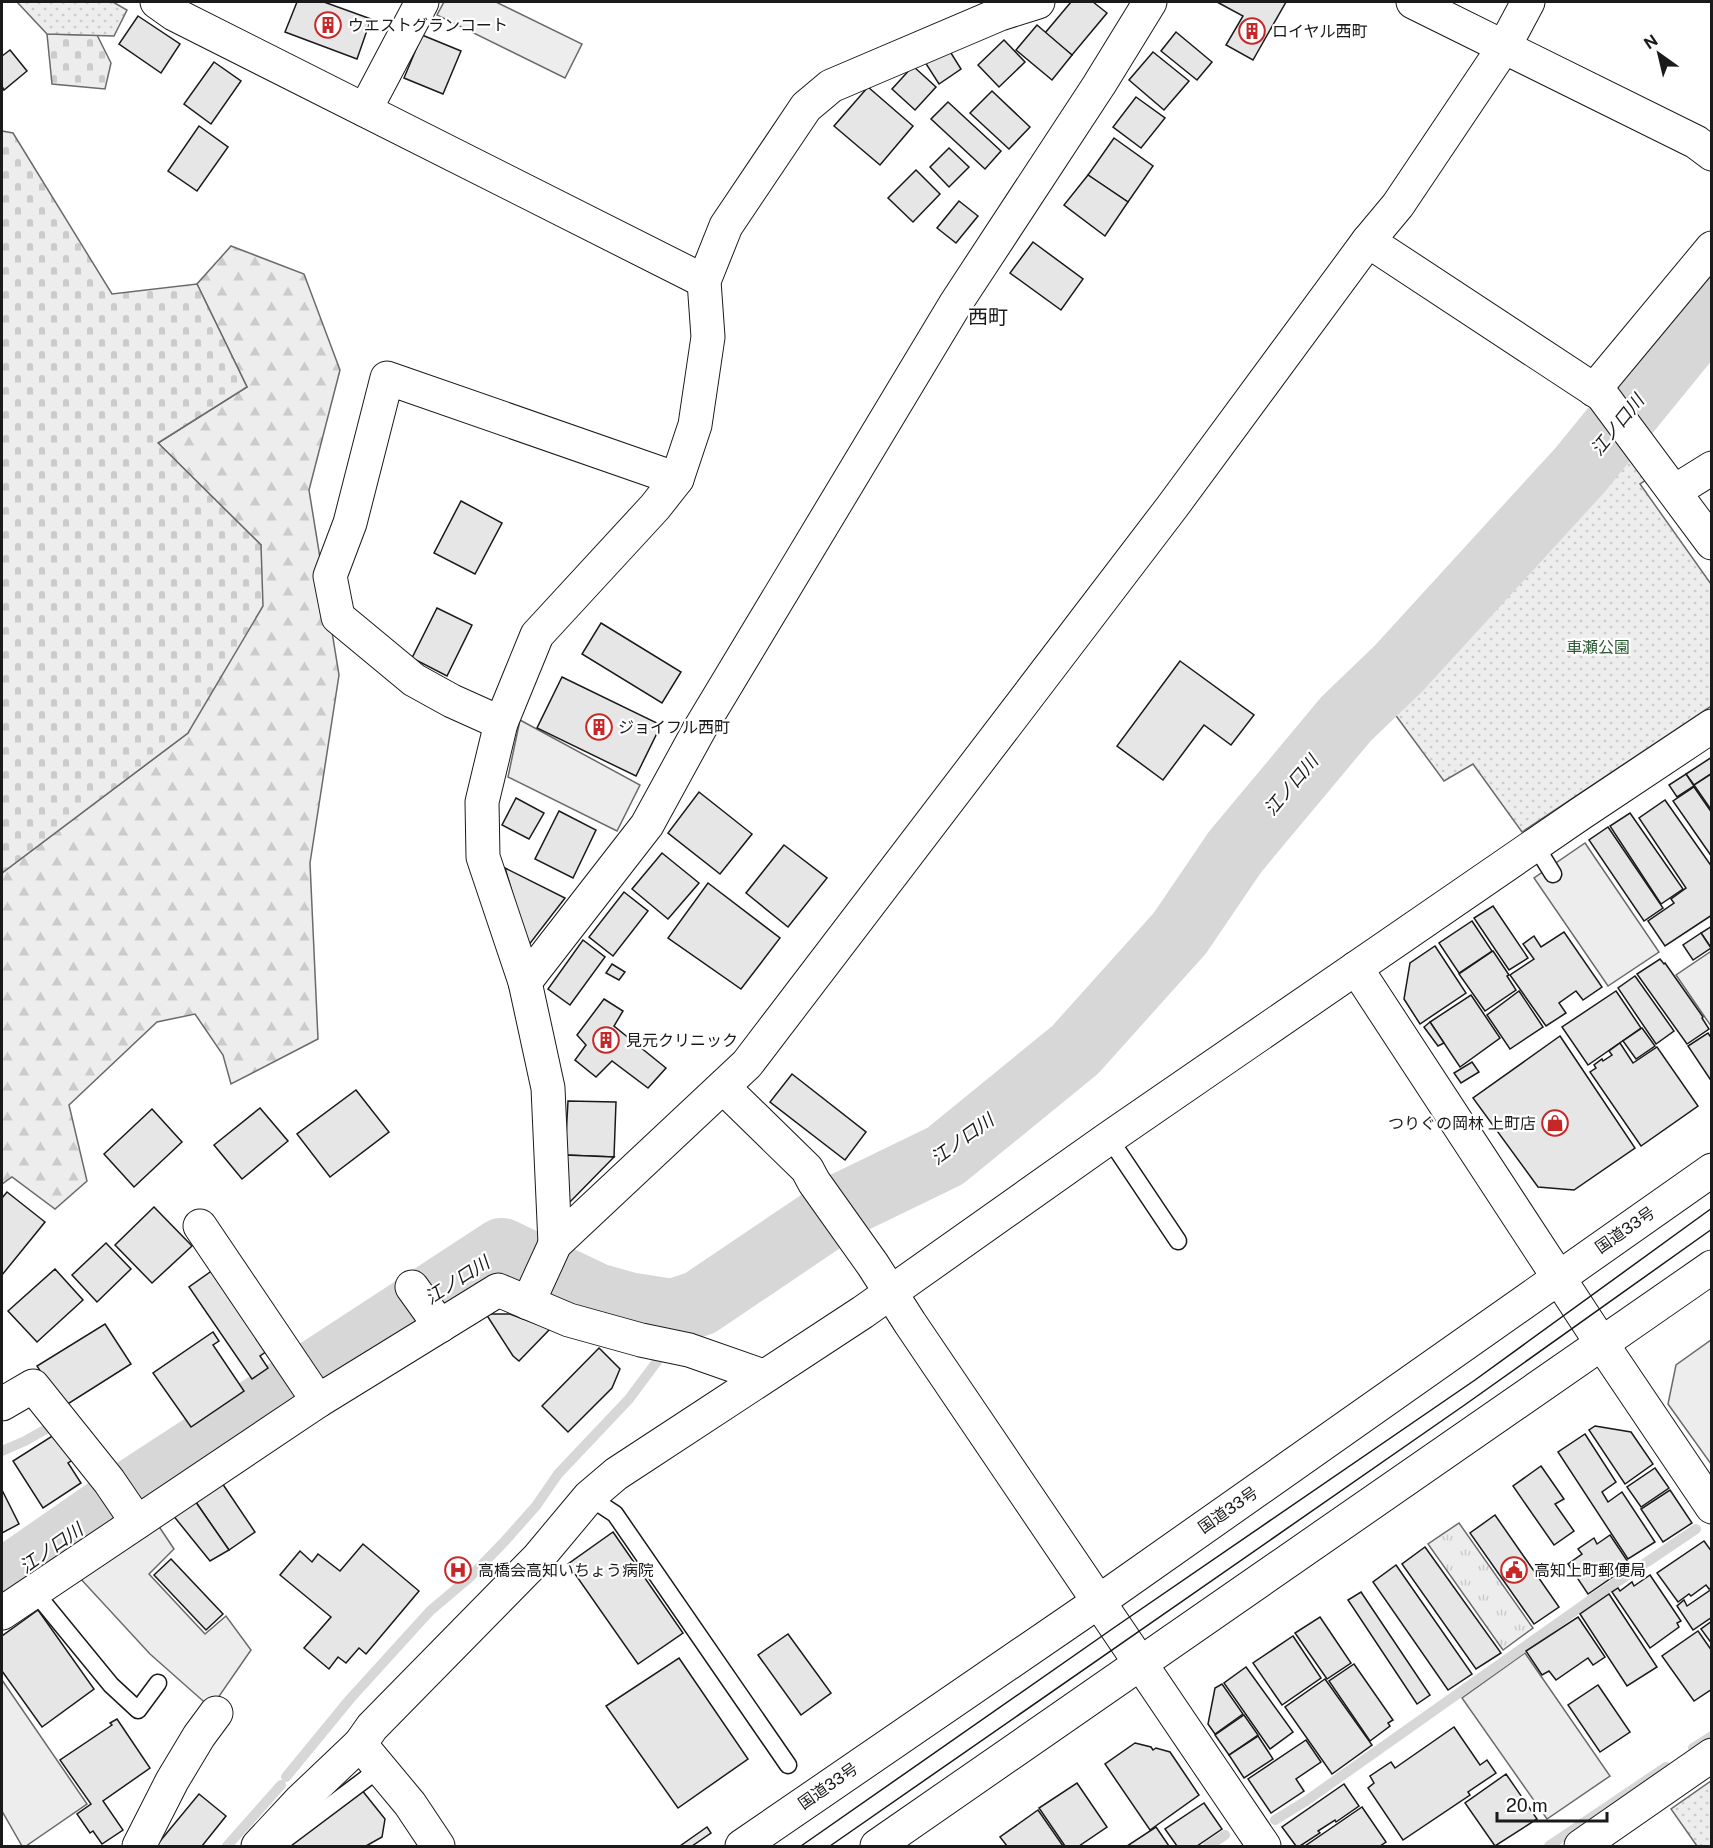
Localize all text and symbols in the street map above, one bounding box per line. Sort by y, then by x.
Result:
building icon: ウエストグランコート [313,10,343,40]
place label: ウエストグランコート [348,16,508,35]
building icon: ロイヤル西町 [1237,16,1267,46]
place label: ロイヤル西町 [1272,22,1368,41]
north arrow [1629,24,1689,84]
text: N [1640,31,1661,53]
district label: 西町 [968,305,1008,329]
water label: 江ノ口川 [1586,389,1649,460]
park label: 車瀬公園 [1566,638,1630,657]
building icon: ジョイフル西町 [584,712,614,742]
place label: ジョイフル西町 [618,718,730,737]
water label: 江ノ口川 [1260,749,1323,819]
building icon: 見元クリニック [591,1025,621,1055]
place label: 見元クリニック [626,1031,738,1050]
water label: 江ノ口川 [927,1108,999,1169]
shop icon: つりぐの岡林 上町店 [1540,1108,1570,1138]
place label: つりぐの岡林 上町店 [1388,1114,1536,1133]
street label: 国道33号 [1592,1203,1658,1257]
water label: 江ノ口川 [421,1250,495,1308]
street label: 国道33号 [1195,1483,1261,1537]
water label: 江ノ口川 [15,1518,88,1577]
hospital icon: 高橋会高知いちょう病院 [443,1555,473,1585]
public building icon: 高知上町郵便局 [1499,1555,1529,1585]
place label: 高橋会高知いちょう病院 [478,1561,654,1580]
place label: 高知上町郵便局 [1534,1561,1646,1580]
street label: 国道33号 [795,1759,861,1813]
scale bar [1497,1785,1606,1823]
text: 20 m [1506,1795,1548,1816]

